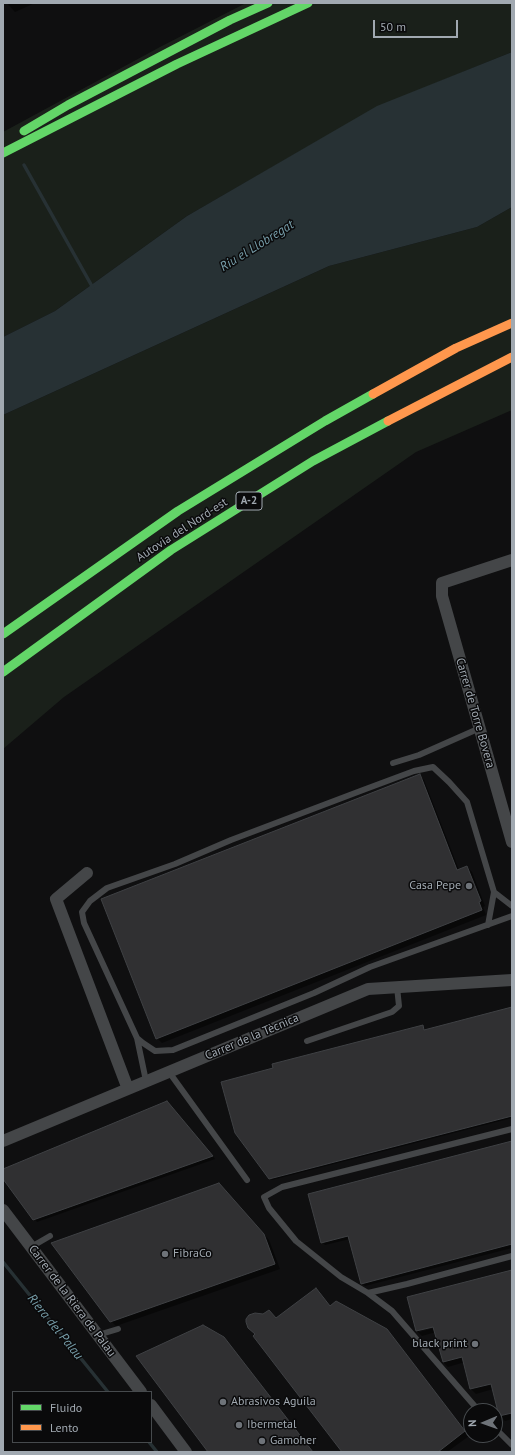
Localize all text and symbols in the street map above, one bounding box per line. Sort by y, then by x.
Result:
scale bar [375,12,460,38]
text: 50 m [380,19,406,34]
water label: Riu el Llobregat [217,217,297,275]
road number: A-2 [236,492,262,510]
street label: Autovia del Nord-est [134,495,230,565]
street label: Carrer de Torre Bovera [452,656,498,770]
place label: Casa Pepe [409,879,461,893]
marker: Casa Pepe [464,881,474,891]
street label: Carrer de la Tècnica [203,1011,301,1063]
street label: Carrer de la Riera de Palau [25,1242,119,1360]
place label: FibraCo [173,1247,212,1261]
marker: FibraCo [160,1249,170,1259]
water label: Riera del Palau [24,1291,86,1363]
place label: black print [412,1337,467,1351]
marker: black print [470,1339,480,1349]
legend [12,1391,152,1443]
place label: Abrasivos Aguila [231,1395,316,1409]
marker: Abrasivos Aguila [218,1397,228,1407]
text: Fluido [50,1400,82,1415]
north arrow [463,1403,503,1443]
place label: Ibermetal [247,1418,297,1432]
text: Lento [50,1420,79,1435]
marker: Ibermetal [234,1420,244,1430]
text: N [465,1420,479,1427]
place label: Gamoher [270,1434,316,1448]
marker: Gamoher [257,1436,267,1446]

